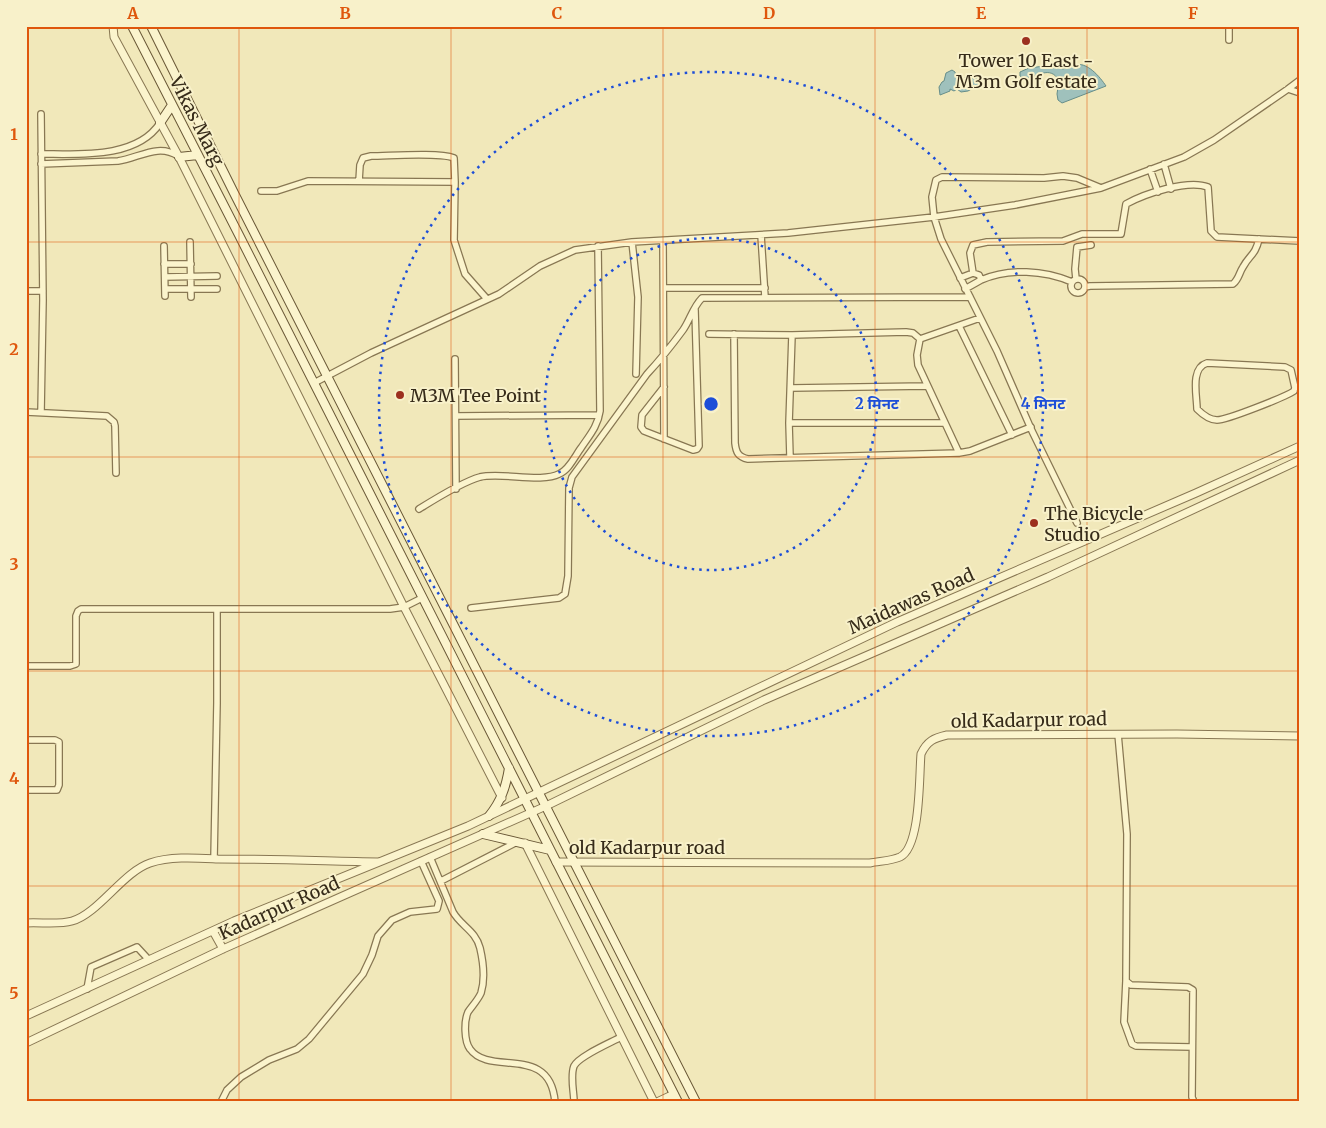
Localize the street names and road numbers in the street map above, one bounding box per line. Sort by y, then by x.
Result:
street label: Vikas Marg [164,71,230,170]
street label: Maidawas Road [844,563,978,639]
street label: old Kadarpur road [951,707,1107,733]
street label: old Kadarpur road [569,836,725,859]
street label: Kadarpur Road [215,871,343,945]

